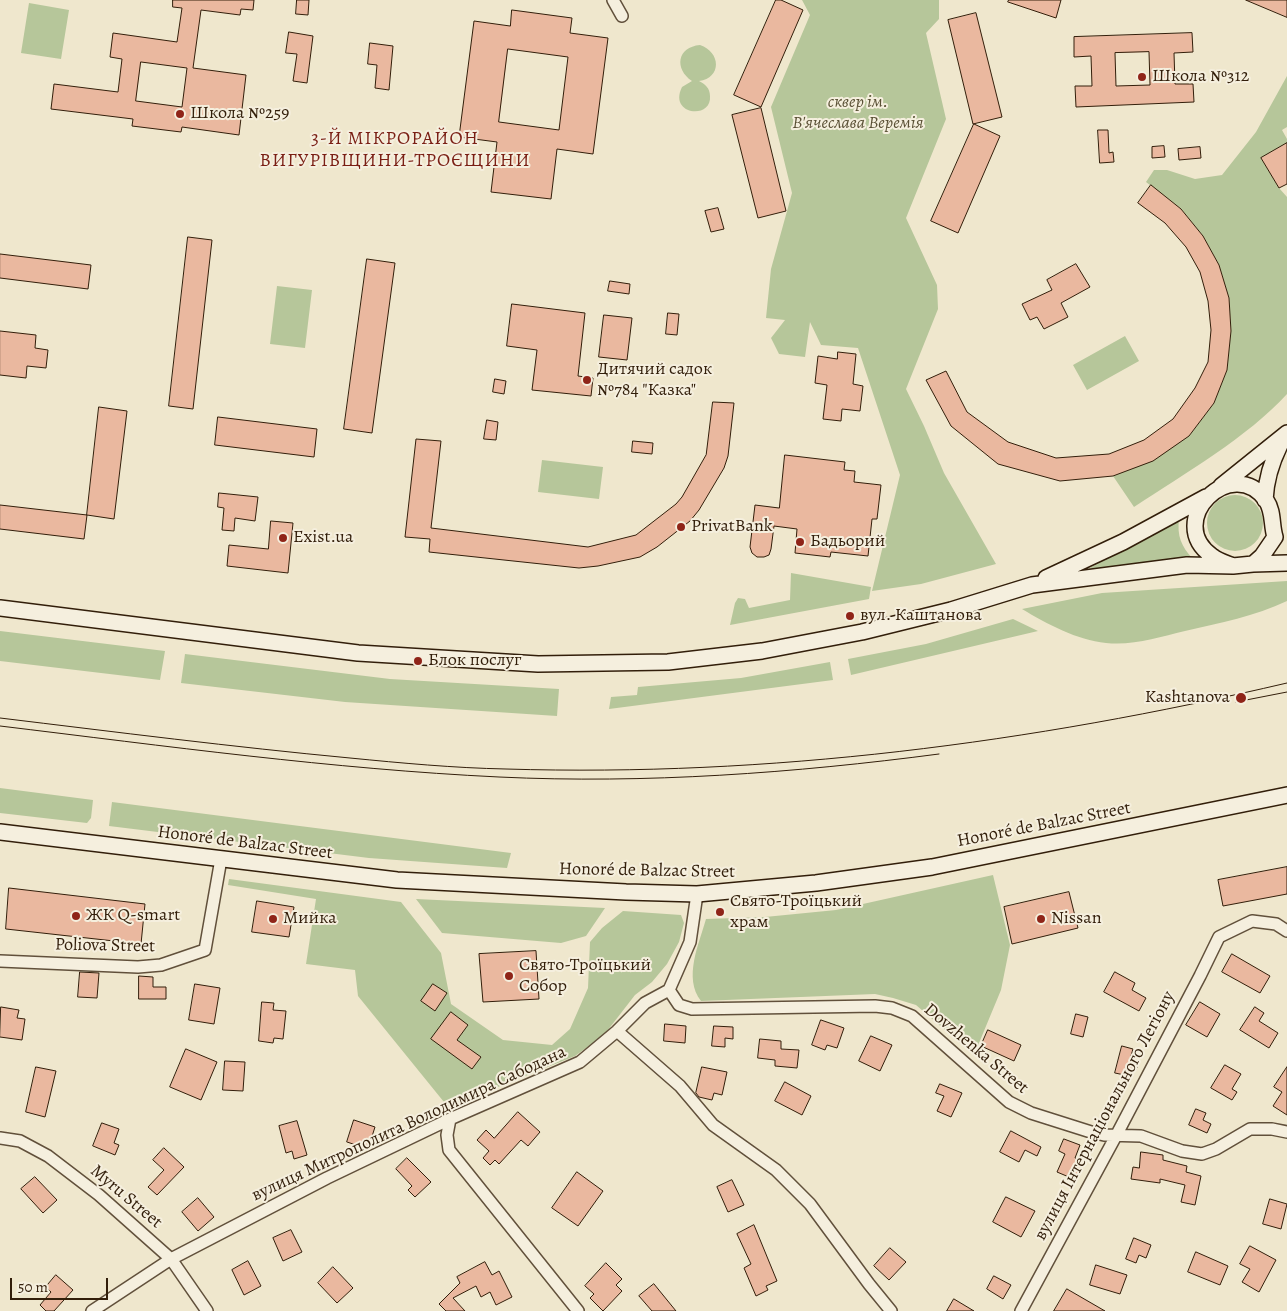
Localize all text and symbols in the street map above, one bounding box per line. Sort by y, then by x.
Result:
place label: Школа №312 [1152,66,1249,88]
marker: Школа №312 [1136,71,1148,83]
park label: сквер ім. В'ячеслава Веремія [792,92,924,134]
place label: Школа №259 [190,103,290,125]
marker: Школа №259 [174,108,186,120]
district label: 3-Й МІКРОРАЙОН ВИГУРІВЩИНИ-ТРОЄЩИНИ [257,128,533,172]
place label: Дитячий садок №784 "Казка" [597,359,712,402]
marker: Дитячий садок №784 "Казка" [581,374,593,386]
place label: PrivatBank [691,516,773,538]
marker: PrivatBank [675,521,687,533]
place label: Exist.ua [293,527,353,549]
place label: Бадьорий [810,531,885,553]
marker: Exist.ua [277,532,289,544]
marker: Бадьорий [794,536,806,548]
place label: вул. Каштанова [860,605,982,627]
marker: вул. Каштанова [844,610,856,622]
place label: Блок послуг [428,650,521,672]
marker: Блок послуг [412,655,424,667]
place label: Kashtanova [1145,687,1230,709]
marker: Kashtanova [1234,691,1248,705]
street label: Honoré de Balzac Street [955,798,1133,852]
street label: Honoré de Balzac Street [156,822,334,864]
street label: Honoré de Balzac Street [559,859,735,883]
place label: Свято-Троїцький храм [730,891,862,934]
place label: ЖК Q-smart [86,905,180,927]
marker: Свято-Троїцький храм [714,906,726,918]
place label: Мийка [283,908,336,930]
place label: Nissan [1051,908,1102,930]
marker: ЖК Q-smart [70,910,82,922]
marker: Мийка [267,913,279,925]
marker: Nissan [1035,913,1047,925]
street label: Poliova Street [55,934,155,958]
place label: Свято-Троїцький Собор [519,955,651,998]
marker: Свято-Троїцький Собор [503,970,515,982]
street label: вулиця Інтернаціонального Легіону [1030,988,1180,1244]
street label: Dovzhenka Street [919,999,1033,1099]
street label: вулиця Митрополита Володимира Сабодана [248,1041,570,1207]
street label: Myru Street [86,1161,166,1233]
scale bar [12,1268,110,1300]
text: 50 m [18,1277,48,1297]

